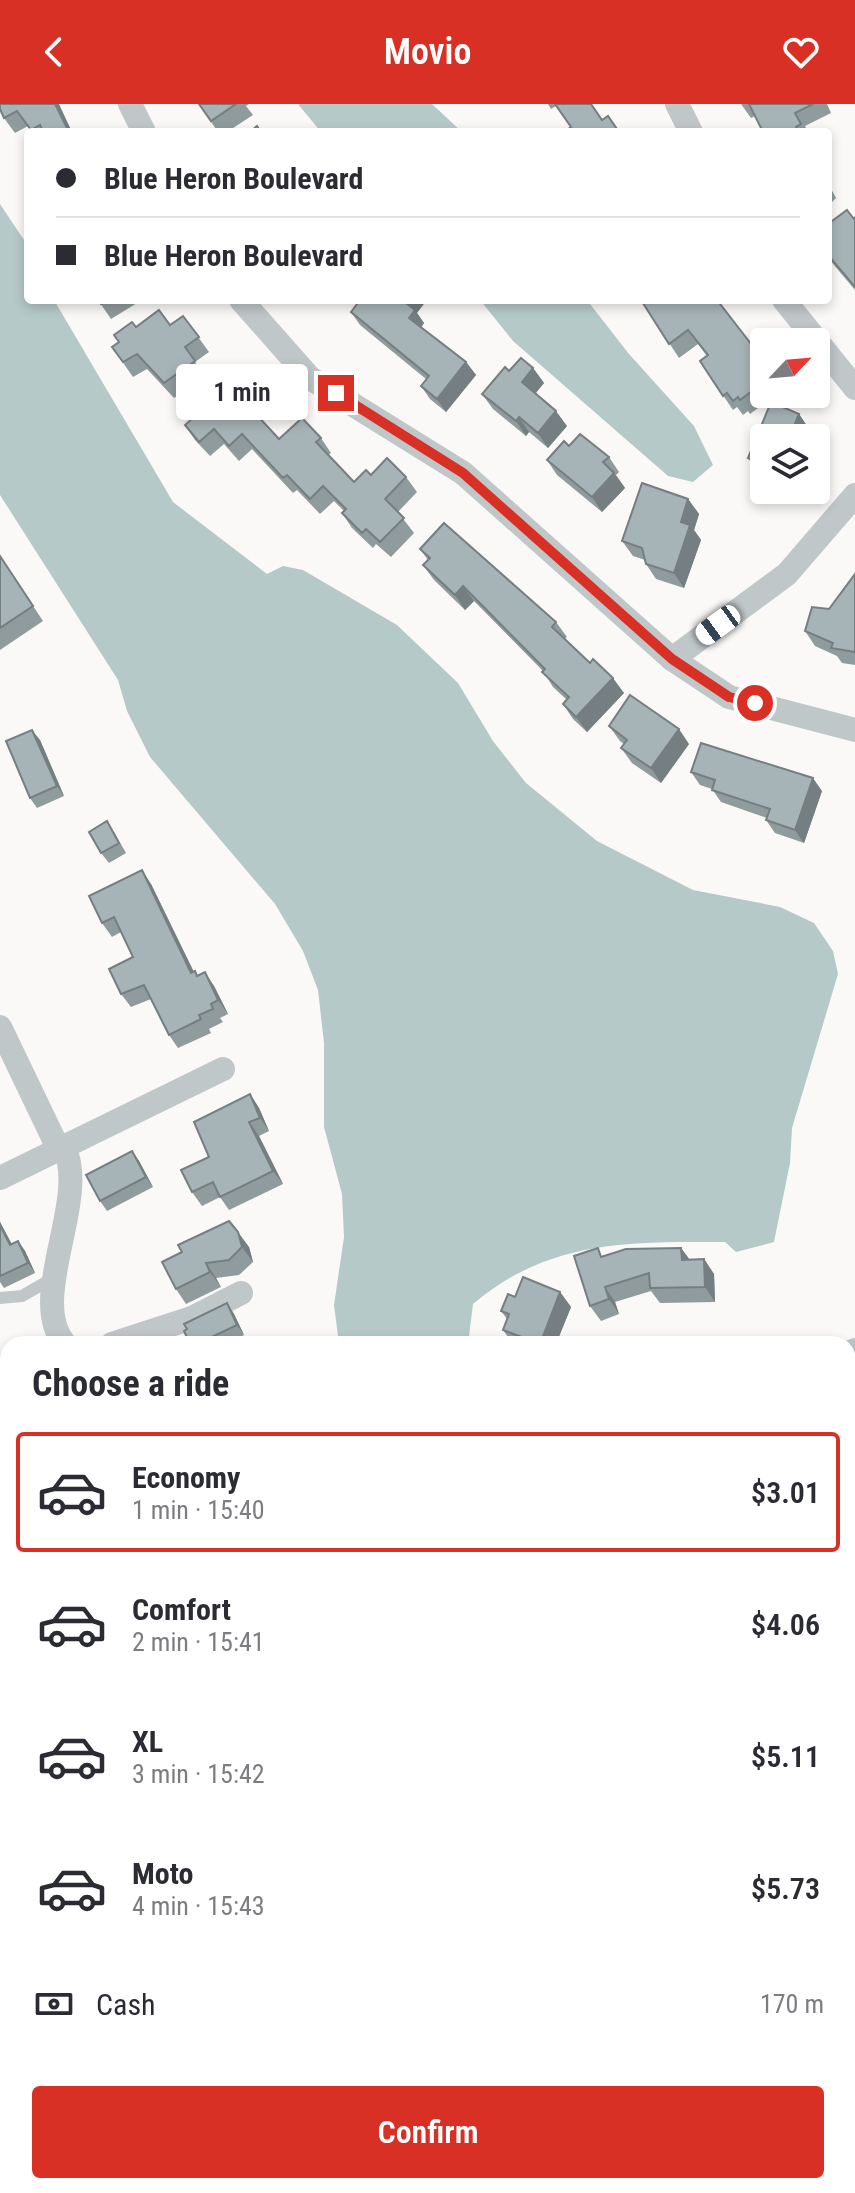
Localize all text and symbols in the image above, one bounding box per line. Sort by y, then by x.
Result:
icon: back [32,30,76,74]
icon: heart [779,30,823,74]
text: Movio [384,31,471,73]
text: Blue Heron Boulevard [104,161,363,196]
text: Blue Heron Boulevard [104,238,363,273]
north arrow [750,328,830,408]
map controls [750,328,830,504]
callout: 1 min [176,365,308,421]
route end [318,375,354,411]
text: 1 min [213,377,271,407]
button: layers [750,424,830,504]
car [692,601,744,649]
route start [737,685,773,721]
text: Choose a ride [32,1363,229,1405]
icon: car [36,1456,108,1528]
text: Economy [132,1460,240,1495]
text: $3.01 [751,1475,820,1510]
text: 1 min · 15:40 [132,1495,265,1525]
icon: car [36,1588,108,1660]
text: Comfort [132,1592,231,1627]
text: $4.06 [751,1607,820,1642]
text: 2 min · 15:41 [132,1627,265,1657]
icon: car [36,1720,108,1792]
text: XL [132,1724,163,1759]
text: $5.11 [751,1739,820,1774]
text: 3 min · 15:42 [132,1759,265,1789]
icon: car [36,1852,108,1924]
text: Moto [132,1856,193,1891]
text: $5.73 [751,1871,820,1906]
text: 4 min · 15:43 [132,1891,265,1921]
icon: cash [32,1982,76,2026]
text: Cash [96,1987,156,2022]
text: 170 m [760,1989,824,2019]
button: Confirm [32,2086,824,2178]

